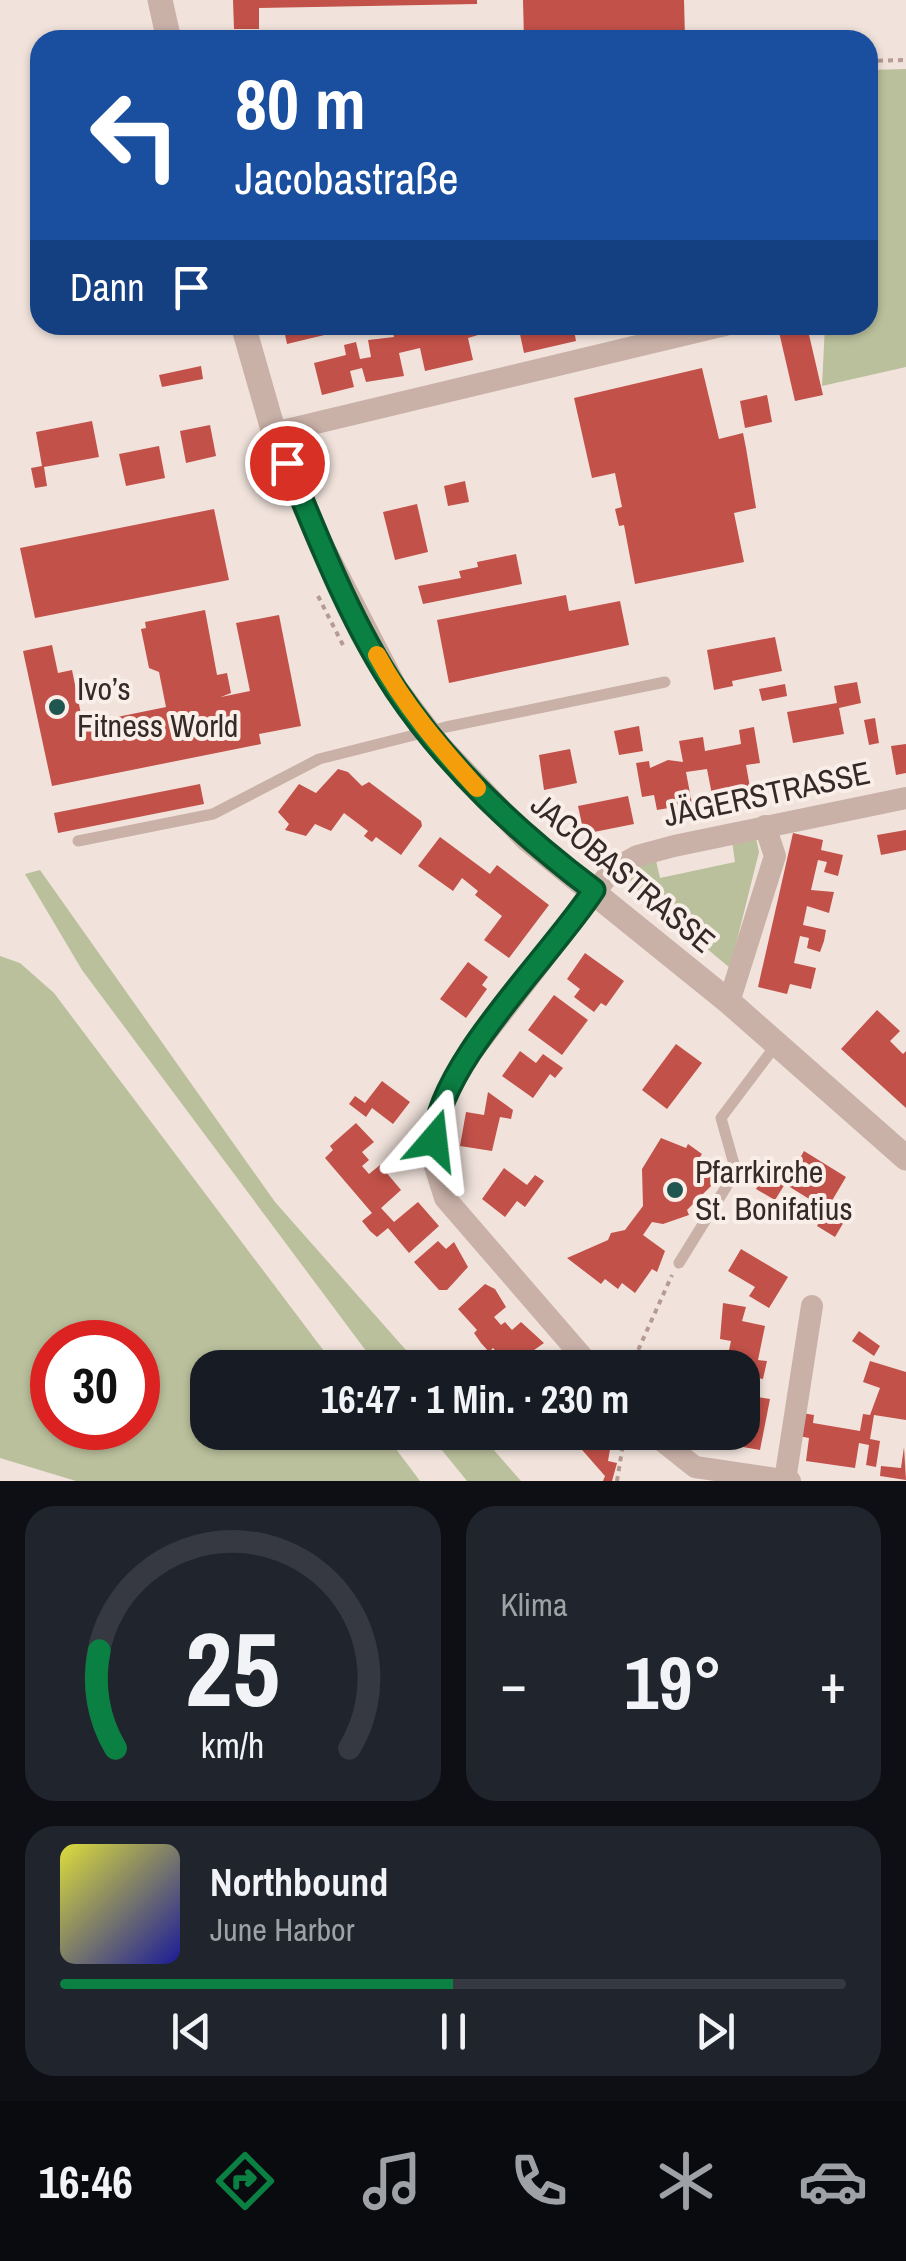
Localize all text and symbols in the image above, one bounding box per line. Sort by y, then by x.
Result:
text: 80 m [235,57,366,151]
icon: left [70,70,200,200]
text: Jacobastraße [235,147,459,208]
icon: arrive [164,260,219,315]
text: Dann [70,262,144,313]
pin [245,421,330,506]
icon: arrive [260,436,315,491]
place label: Ivo’s Fitness World [77,667,238,747]
marker: Ivo’s Fitness World [46,696,68,718]
street label: JÄGERSTRASSE [660,751,874,836]
street label: JACOBASTRASSE [522,783,724,962]
position arrow [382,1088,486,1192]
place label: Pfarrkirche St. Bonifatius [695,1150,853,1230]
marker: Pfarrkirche St. Bonifatius [664,1179,686,1201]
speed limit sign: 30 [30,1320,160,1450]
text: 16:47 · 1 Min. · 230 m [321,1374,629,1425]
text: Klima [501,1583,568,1626]
text: 25 [185,1598,280,1738]
text: 19° [624,1631,722,1732]
text: − [501,1646,527,1720]
text: + [820,1646,846,1720]
text: km/h [201,1721,265,1769]
text: Northbound [210,1857,388,1908]
text: June Harbor [210,1908,354,1951]
icon: previous [164,2004,219,2059]
icon: pause [426,2004,481,2059]
icon: next [688,2004,743,2059]
icon: directions [210,2146,280,2216]
icon: music [357,2146,427,2216]
icon: phone [504,2146,574,2216]
icon: climate [651,2146,721,2216]
icon: car [798,2146,868,2216]
text: 16:46 [38,2151,133,2212]

